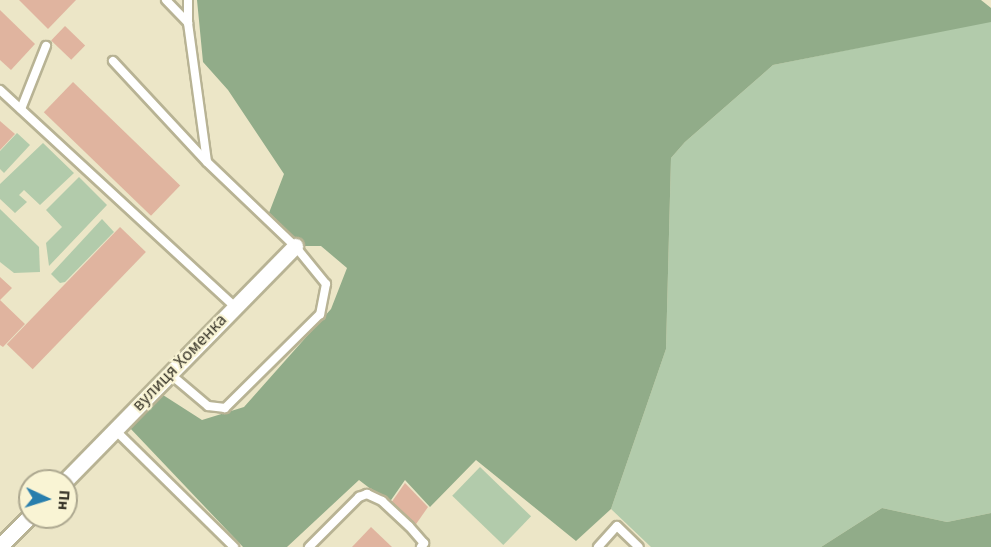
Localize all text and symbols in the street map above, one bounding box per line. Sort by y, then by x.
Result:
street label: вулиця Хоменка [128,310,232,416]
north arrow [18,469,78,529]
text: Пн [52,489,76,511]

